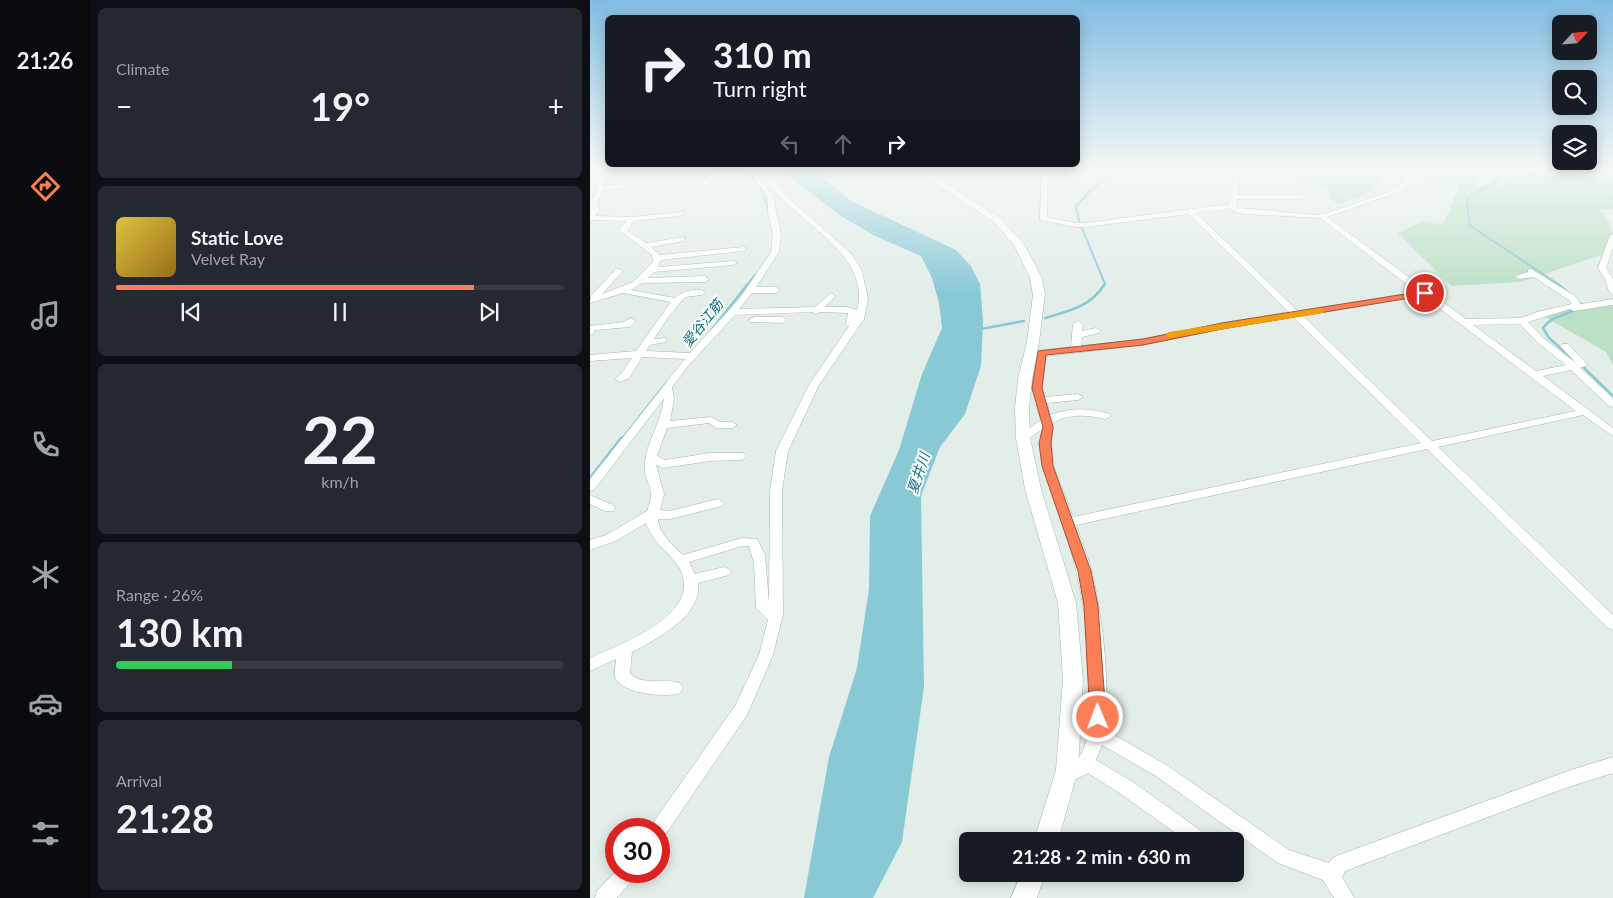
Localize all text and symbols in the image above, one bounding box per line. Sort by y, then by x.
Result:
north arrow [1552,15,1598,60]
map controls [1552,15,1597,170]
text: 310 m [713,33,812,75]
icon: right [630,35,695,100]
text: 21:26 [17,47,73,74]
text: Climate [116,59,169,78]
button: search [1552,70,1597,115]
text: Turn right [713,75,807,102]
text: 19° [310,83,370,129]
text: − [116,89,132,123]
text: + [548,89,564,123]
button: layers [1552,125,1597,170]
icon: left [776,130,804,158]
icon: ahead [829,130,857,158]
icon: right [882,130,910,158]
icon: directions [28,169,63,204]
text: Static Love [191,226,283,249]
text: Velvet Ray [191,249,265,268]
pin [1404,272,1446,314]
icon: arrive [1411,279,1439,307]
water label: 愛谷江筋 [678,294,727,350]
icon: music [28,298,63,333]
icon: previous [177,298,205,326]
icon: pause [326,298,354,326]
icon: next [475,298,503,326]
text: 22 [302,400,378,478]
icon: phone [28,427,63,462]
water label: 夏井川 [903,448,933,496]
text: km/h [321,472,359,491]
icon: climate [28,557,63,592]
text: Range · 26% [116,585,203,604]
text: 130 km [116,609,244,655]
icon: car [28,686,63,721]
position arrow [1071,690,1123,742]
text: Arrival [116,771,162,790]
text: 21:28 [116,795,214,841]
icon: filters [28,816,63,851]
speed limit sign: 30 [605,818,670,883]
text: 21:28 · 2 min · 630 m [1012,845,1191,868]

